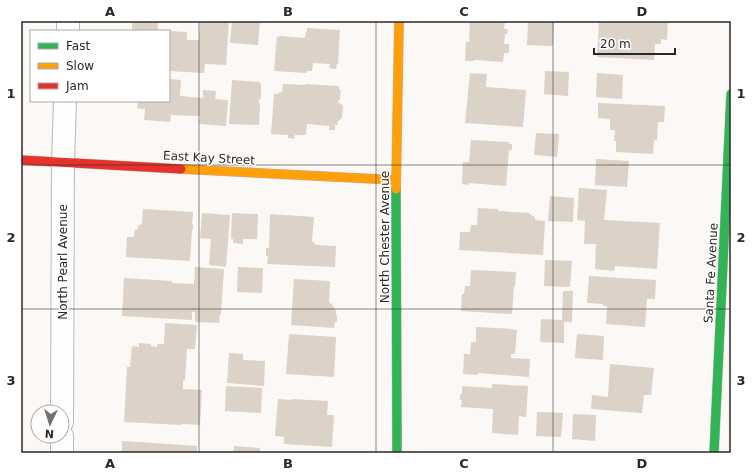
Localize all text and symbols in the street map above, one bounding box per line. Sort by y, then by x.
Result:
text: A [105,4,115,19]
text: B [283,4,293,19]
text: C [459,4,469,19]
text: D [637,4,648,19]
legend [30,30,170,102]
scale bar [594,30,675,56]
text: 20 m [600,37,631,51]
text: Fast [66,39,90,53]
text: Slow [66,59,94,73]
text: Jam [65,79,89,93]
text: 1 [6,86,16,101]
text: 1 [736,86,746,101]
street label: East Kay Street [163,149,256,167]
street label: North Chester Avenue [378,171,392,303]
street label: North Pearl Avenue [56,204,70,320]
street label: Santa Fe Avenue [701,222,721,324]
text: 2 [6,230,16,245]
text: 2 [736,230,746,245]
text: 3 [6,373,16,388]
text: 3 [736,373,746,388]
north arrow [30,404,70,444]
text: N [44,427,54,440]
text: A [105,456,115,471]
text: B [283,456,293,471]
text: C [459,456,469,471]
text: D [637,456,648,471]

